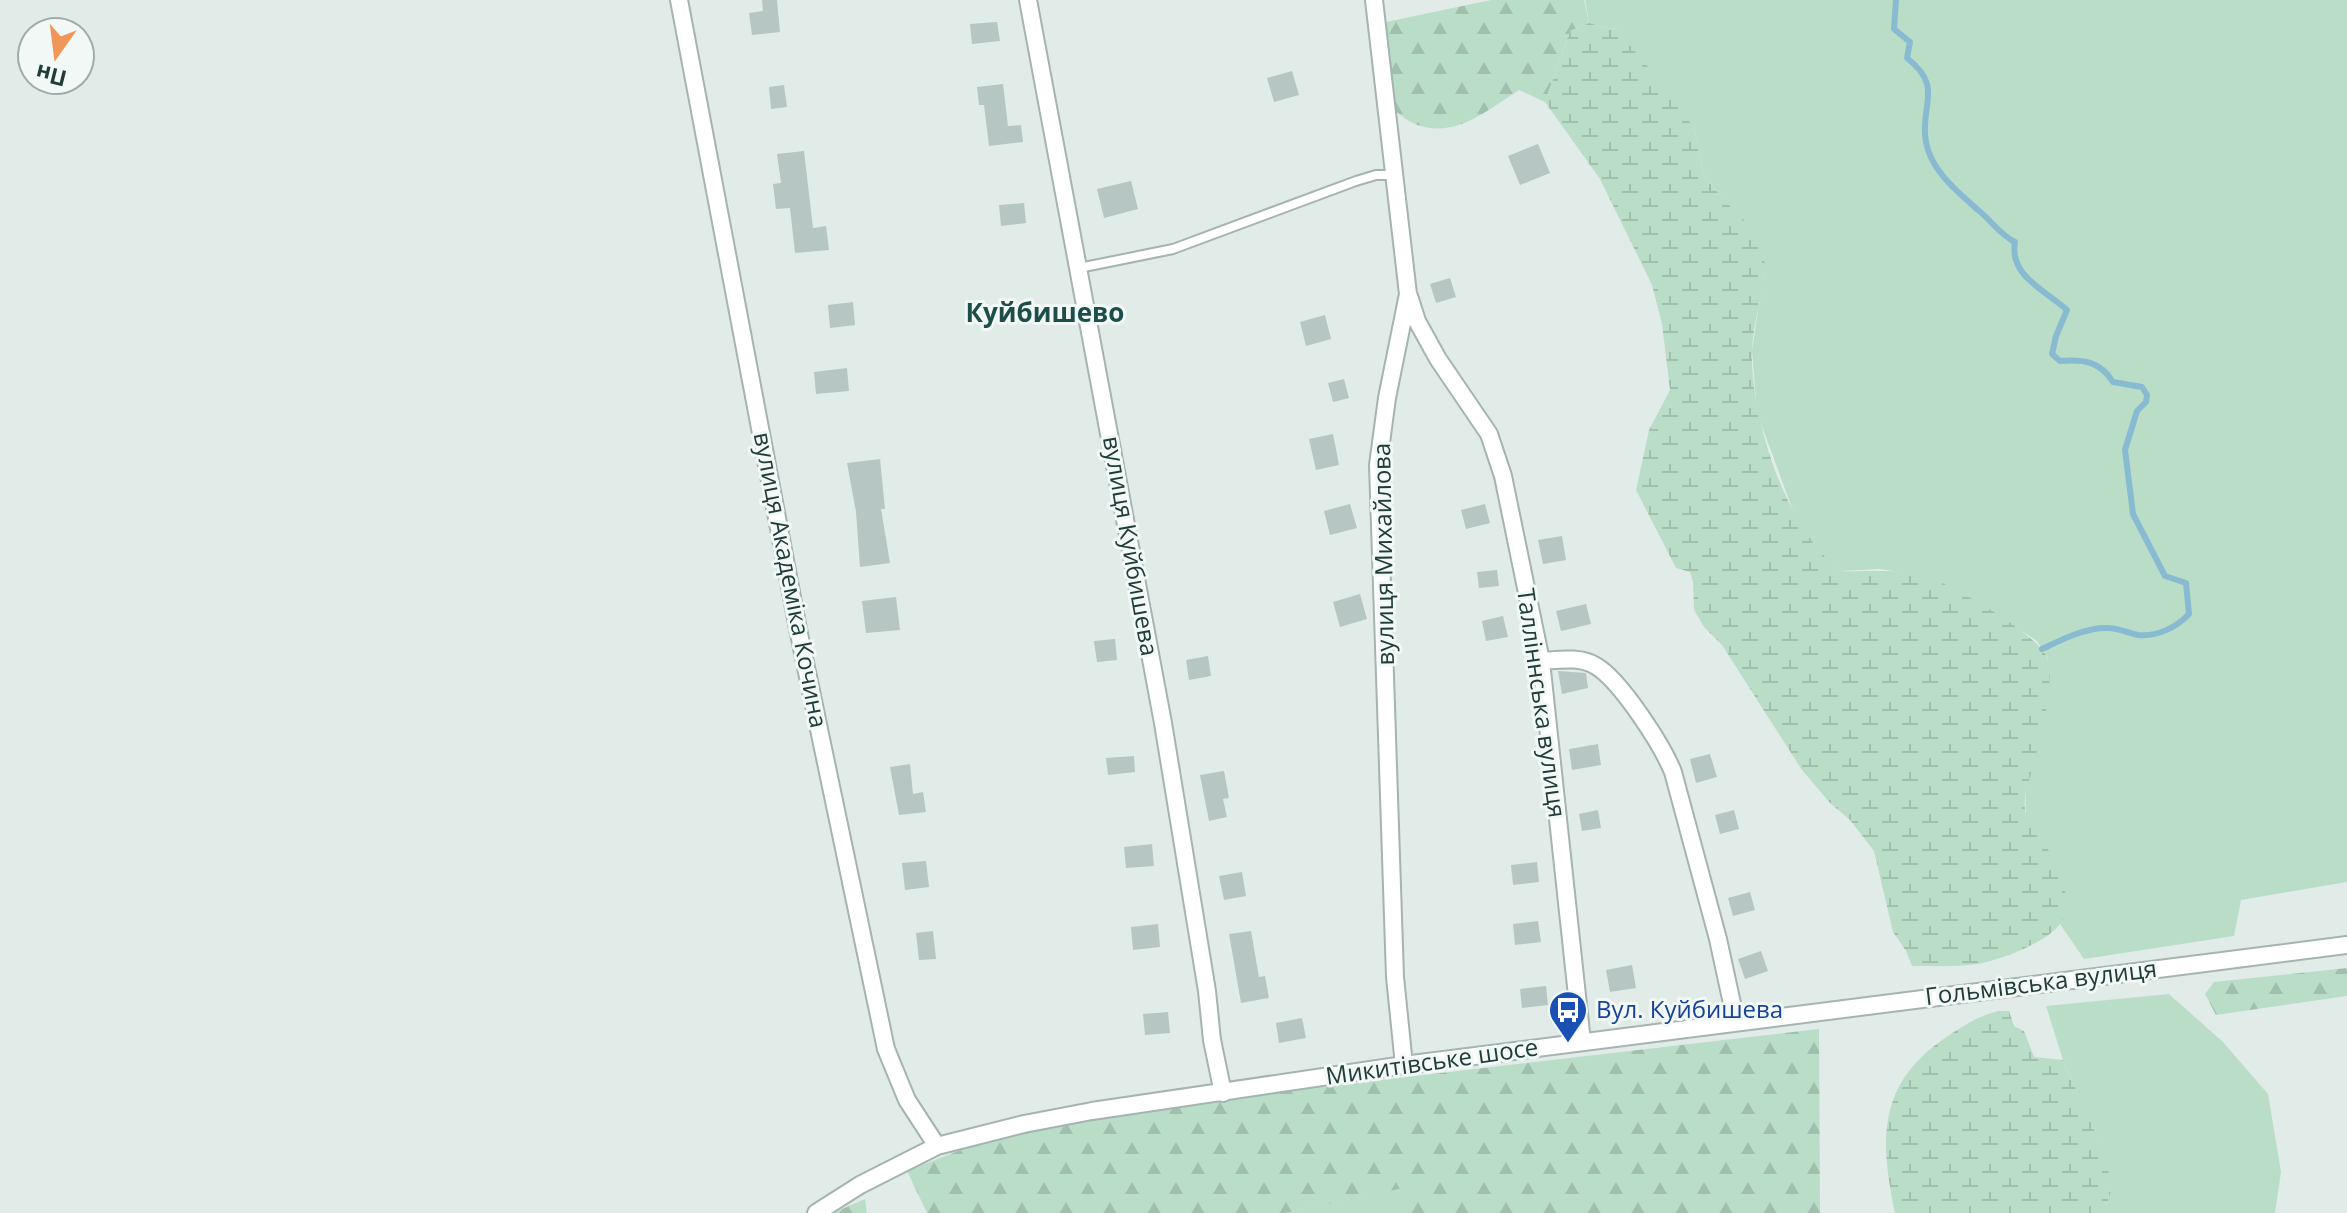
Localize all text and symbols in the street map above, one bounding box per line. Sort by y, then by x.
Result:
north arrow [16,16,96,96]
text: Пн [32,58,70,95]
district label: Куйбишево [966,294,1124,330]
street label: вулиця Академіка Кочина [747,429,836,730]
street label: вулиця Куйбишева [1096,433,1167,658]
street label: вулиця Михайлова [1364,442,1401,666]
street label: Талліннська вулиця [1510,586,1575,820]
street label: Гольмівська вулиця [1923,951,2158,1012]
bus stop icon: Вул. Куйбишева [1547,989,1589,1044]
place label: Вул. Куйбишева [1596,992,1783,1025]
street label: Микитівське шосе [1323,1029,1540,1092]

